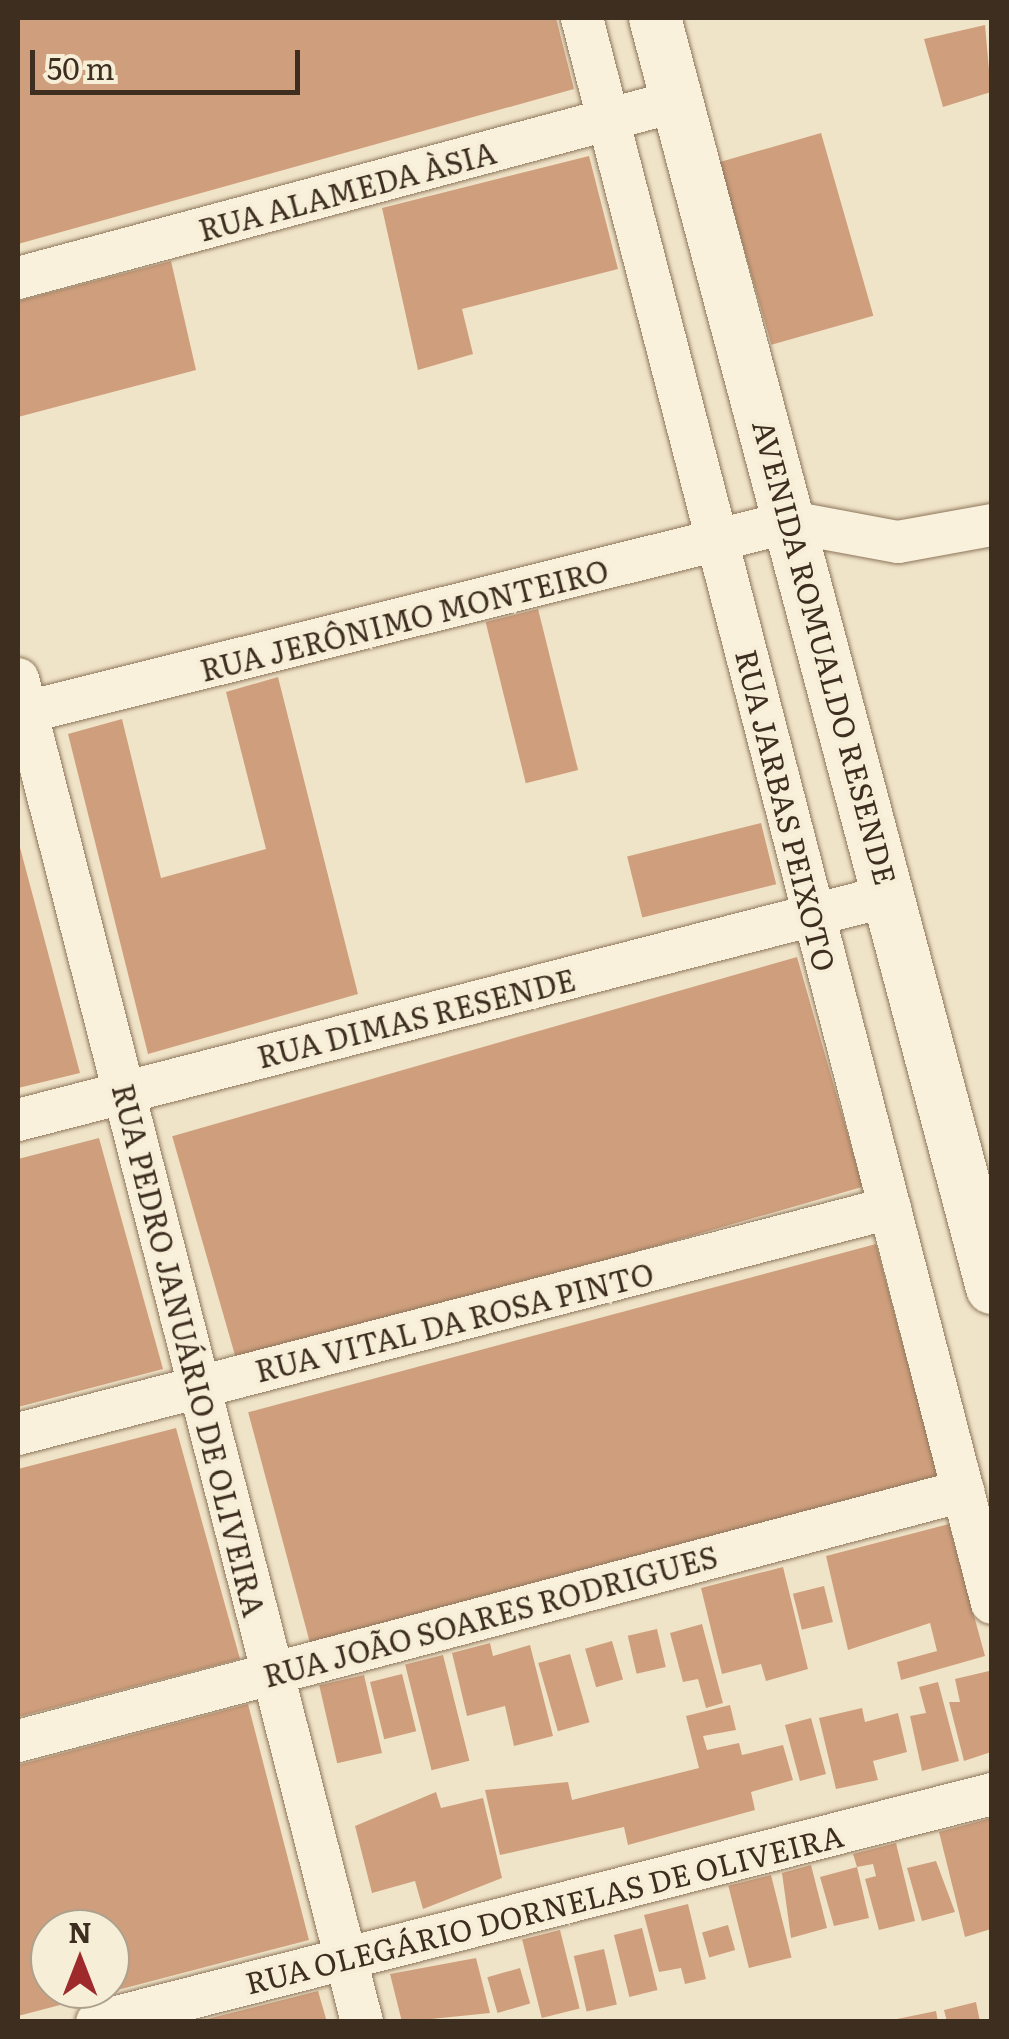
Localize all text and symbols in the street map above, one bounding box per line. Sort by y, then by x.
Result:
scale bar [35,30,305,92]
text: 50 m [47,45,115,89]
street label: RUA ALAMEDA ÀSIA [194,133,500,247]
street label: AVENIDA ROMUALDO RESENDE [747,416,905,888]
street label: RUA JERÔNIMO MONTEIRO [196,551,612,687]
street label: RUA JARBAS PEIXOTO [730,645,844,975]
street label: RUA DIMAS RESENDE [253,960,579,1074]
street label: RUA PEDRO JANUÁRIO DE OLIVEIRA [106,1080,274,1620]
street label: RUA VITAL DA ROSA PINTO [251,1254,657,1388]
street label: RUA JOÃO SOARES RODRIGUES [259,1537,721,1693]
street label: RUA OLEGÁRIO DORNELAS DE OLIVEIRA [241,1816,847,2000]
north arrow [30,1909,130,2009]
text: N [68,1910,92,1952]

